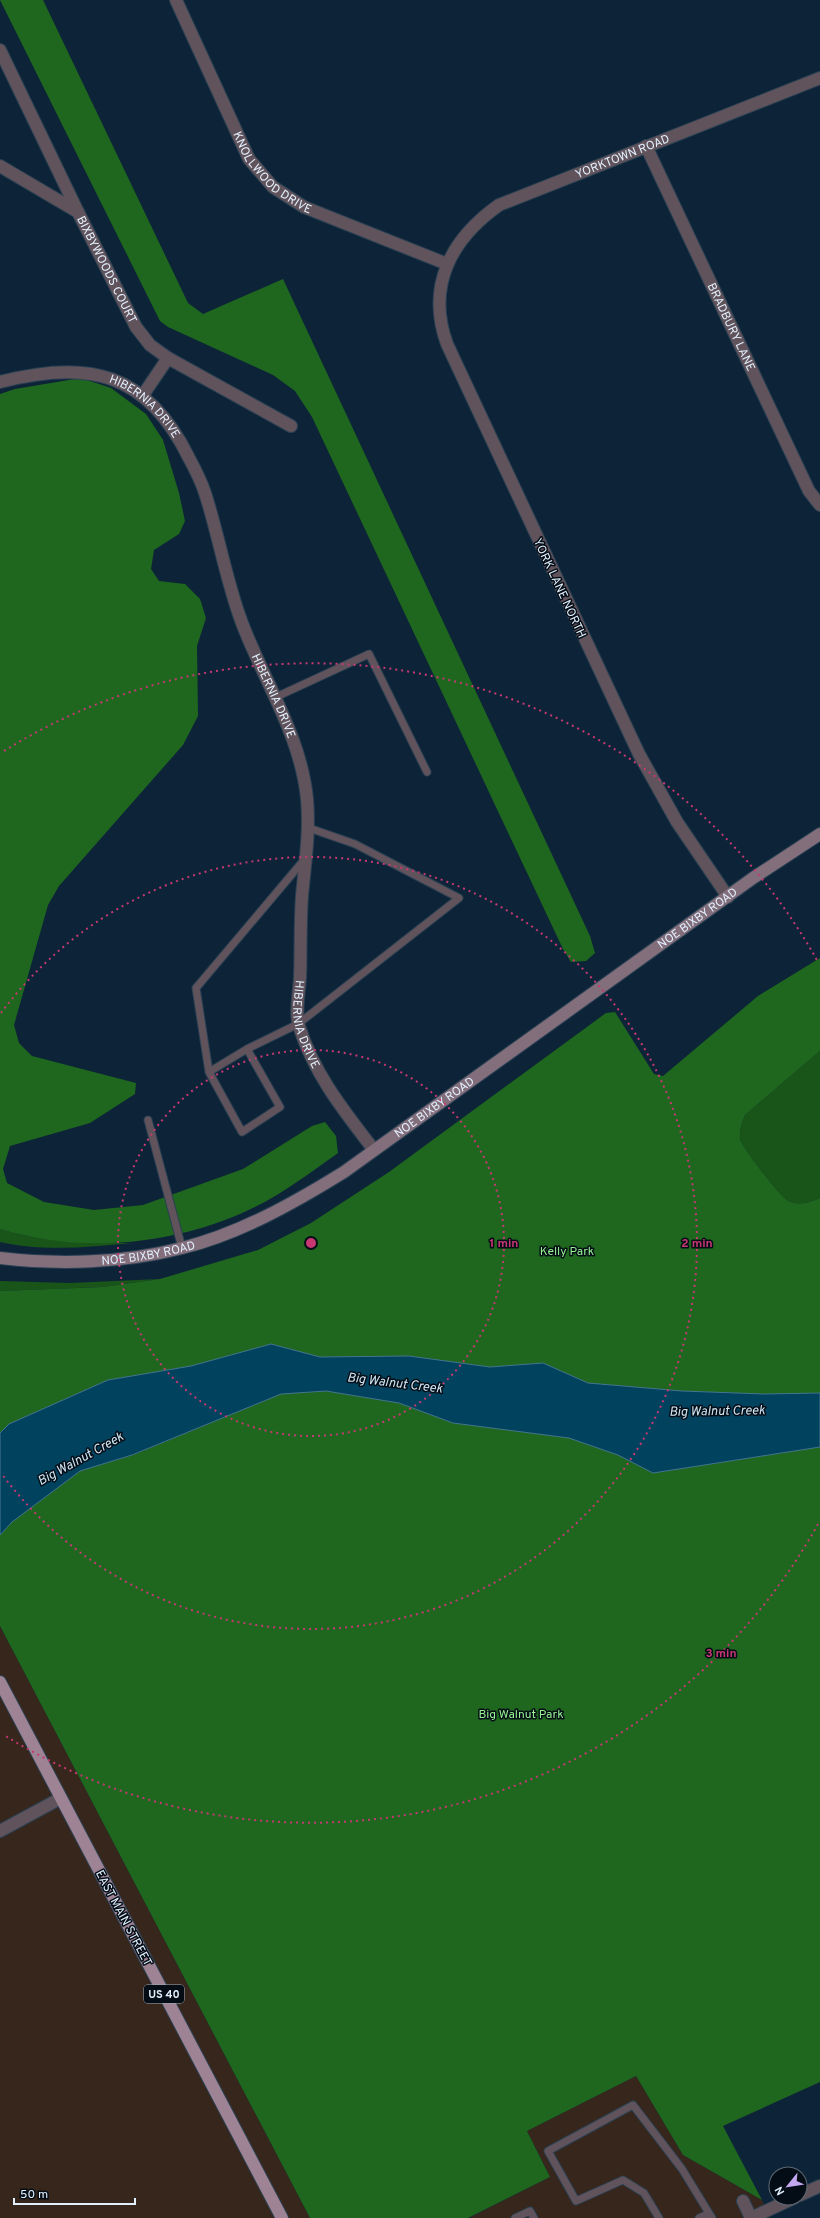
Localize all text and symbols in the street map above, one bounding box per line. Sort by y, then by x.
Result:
street label: KNOLLWOOD DRIVE [228,129,314,218]
street label: YORKTOWN ROAD [573,131,672,183]
street label: BIXBYWOODS COURT [72,214,140,326]
street label: BRADBURY LANE [703,280,758,374]
street label: HIBERNIA DRIVE [107,372,183,442]
street label: YORK LANE NORTH [529,536,589,641]
street label: HIBERNIA DRIVE [247,651,299,741]
street label: NOE BIXBY ROAD [655,885,741,953]
street label: HIBERNIA DRIVE [288,979,323,1072]
street label: NOE BIXBY ROAD [392,1074,478,1142]
centre of rings [304,1236,318,1250]
text: 1 min [490,1236,518,1252]
text: 2 min [681,1236,713,1252]
street label: NOE BIXBY ROAD [101,1238,197,1270]
park label: Kelly Park [540,1244,594,1260]
water label: Big Walnut Creek [346,1370,444,1398]
water label: Big Walnut Creek [669,1403,766,1421]
water label: Big Walnut Creek [35,1429,127,1490]
text: 3 min [705,1646,737,1662]
park label: Big Walnut Park [478,1707,564,1723]
street label: EAST MAIN STREET [91,1868,155,1969]
road number: US 40 [144,1985,184,2003]
north arrow [768,2166,808,2206]
scale bar [14,2180,135,2206]
text: N [772,2184,788,2197]
text: 50 m [20,2187,48,2203]

